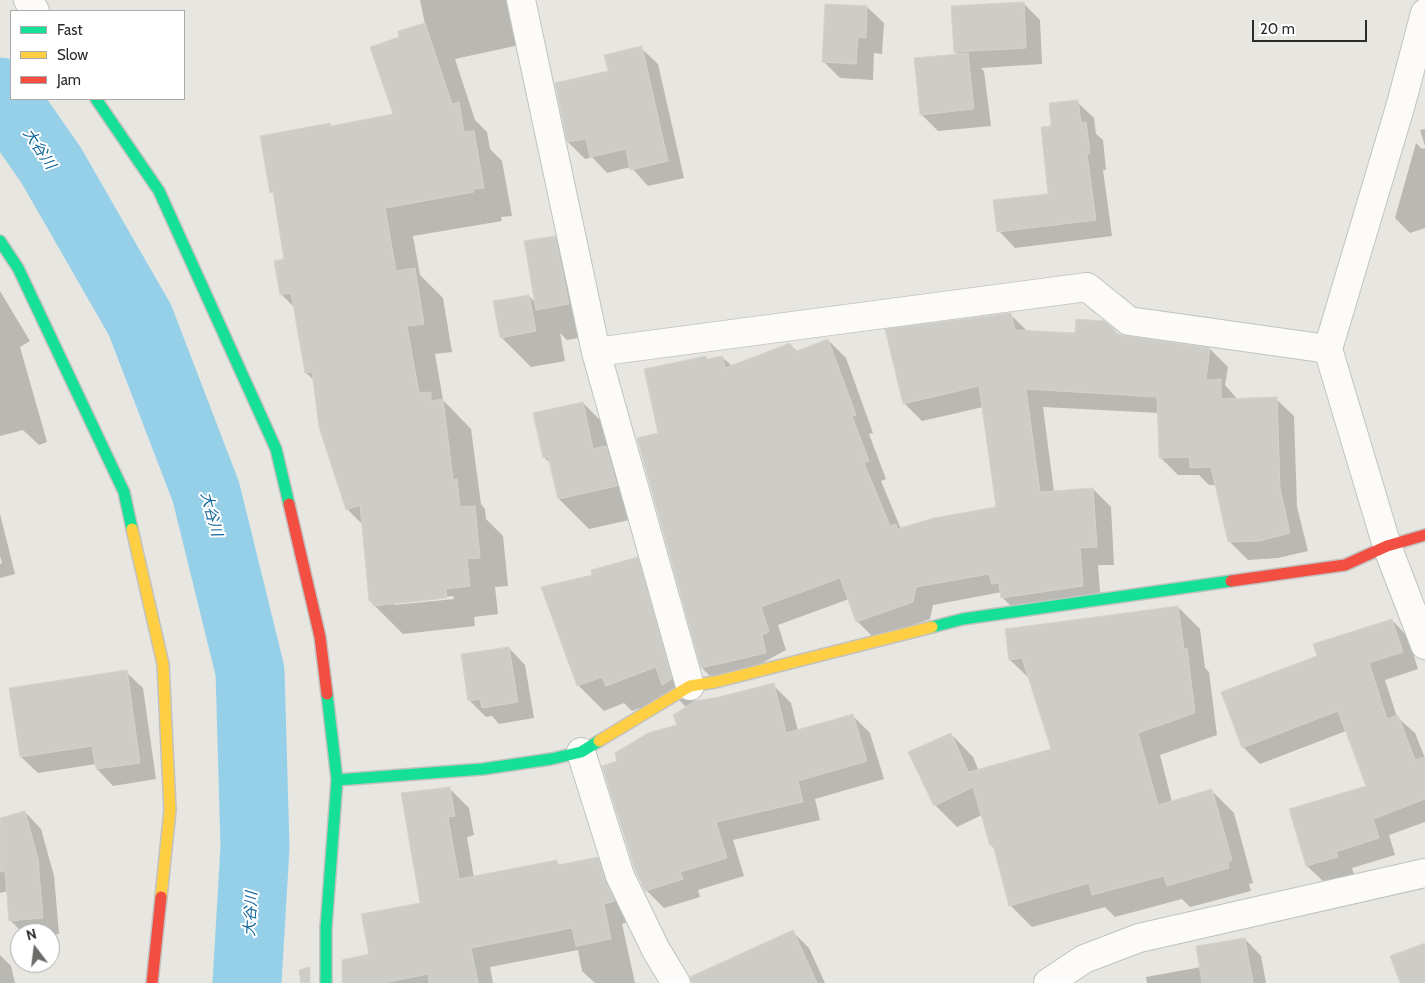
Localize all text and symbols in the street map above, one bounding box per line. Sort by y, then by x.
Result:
legend [10,10,185,100]
scale bar [1255,10,1370,42]
text: 20 m [1260,20,1295,38]
text: Fast [57,21,82,39]
text: Slow [57,46,88,64]
text: Jam [57,71,81,89]
water label: 大谷川 [19,125,59,173]
water label: 大谷川 [196,490,226,538]
water label: 大谷川 [241,891,261,937]
north arrow [10,923,60,973]
text: N [24,925,38,944]

